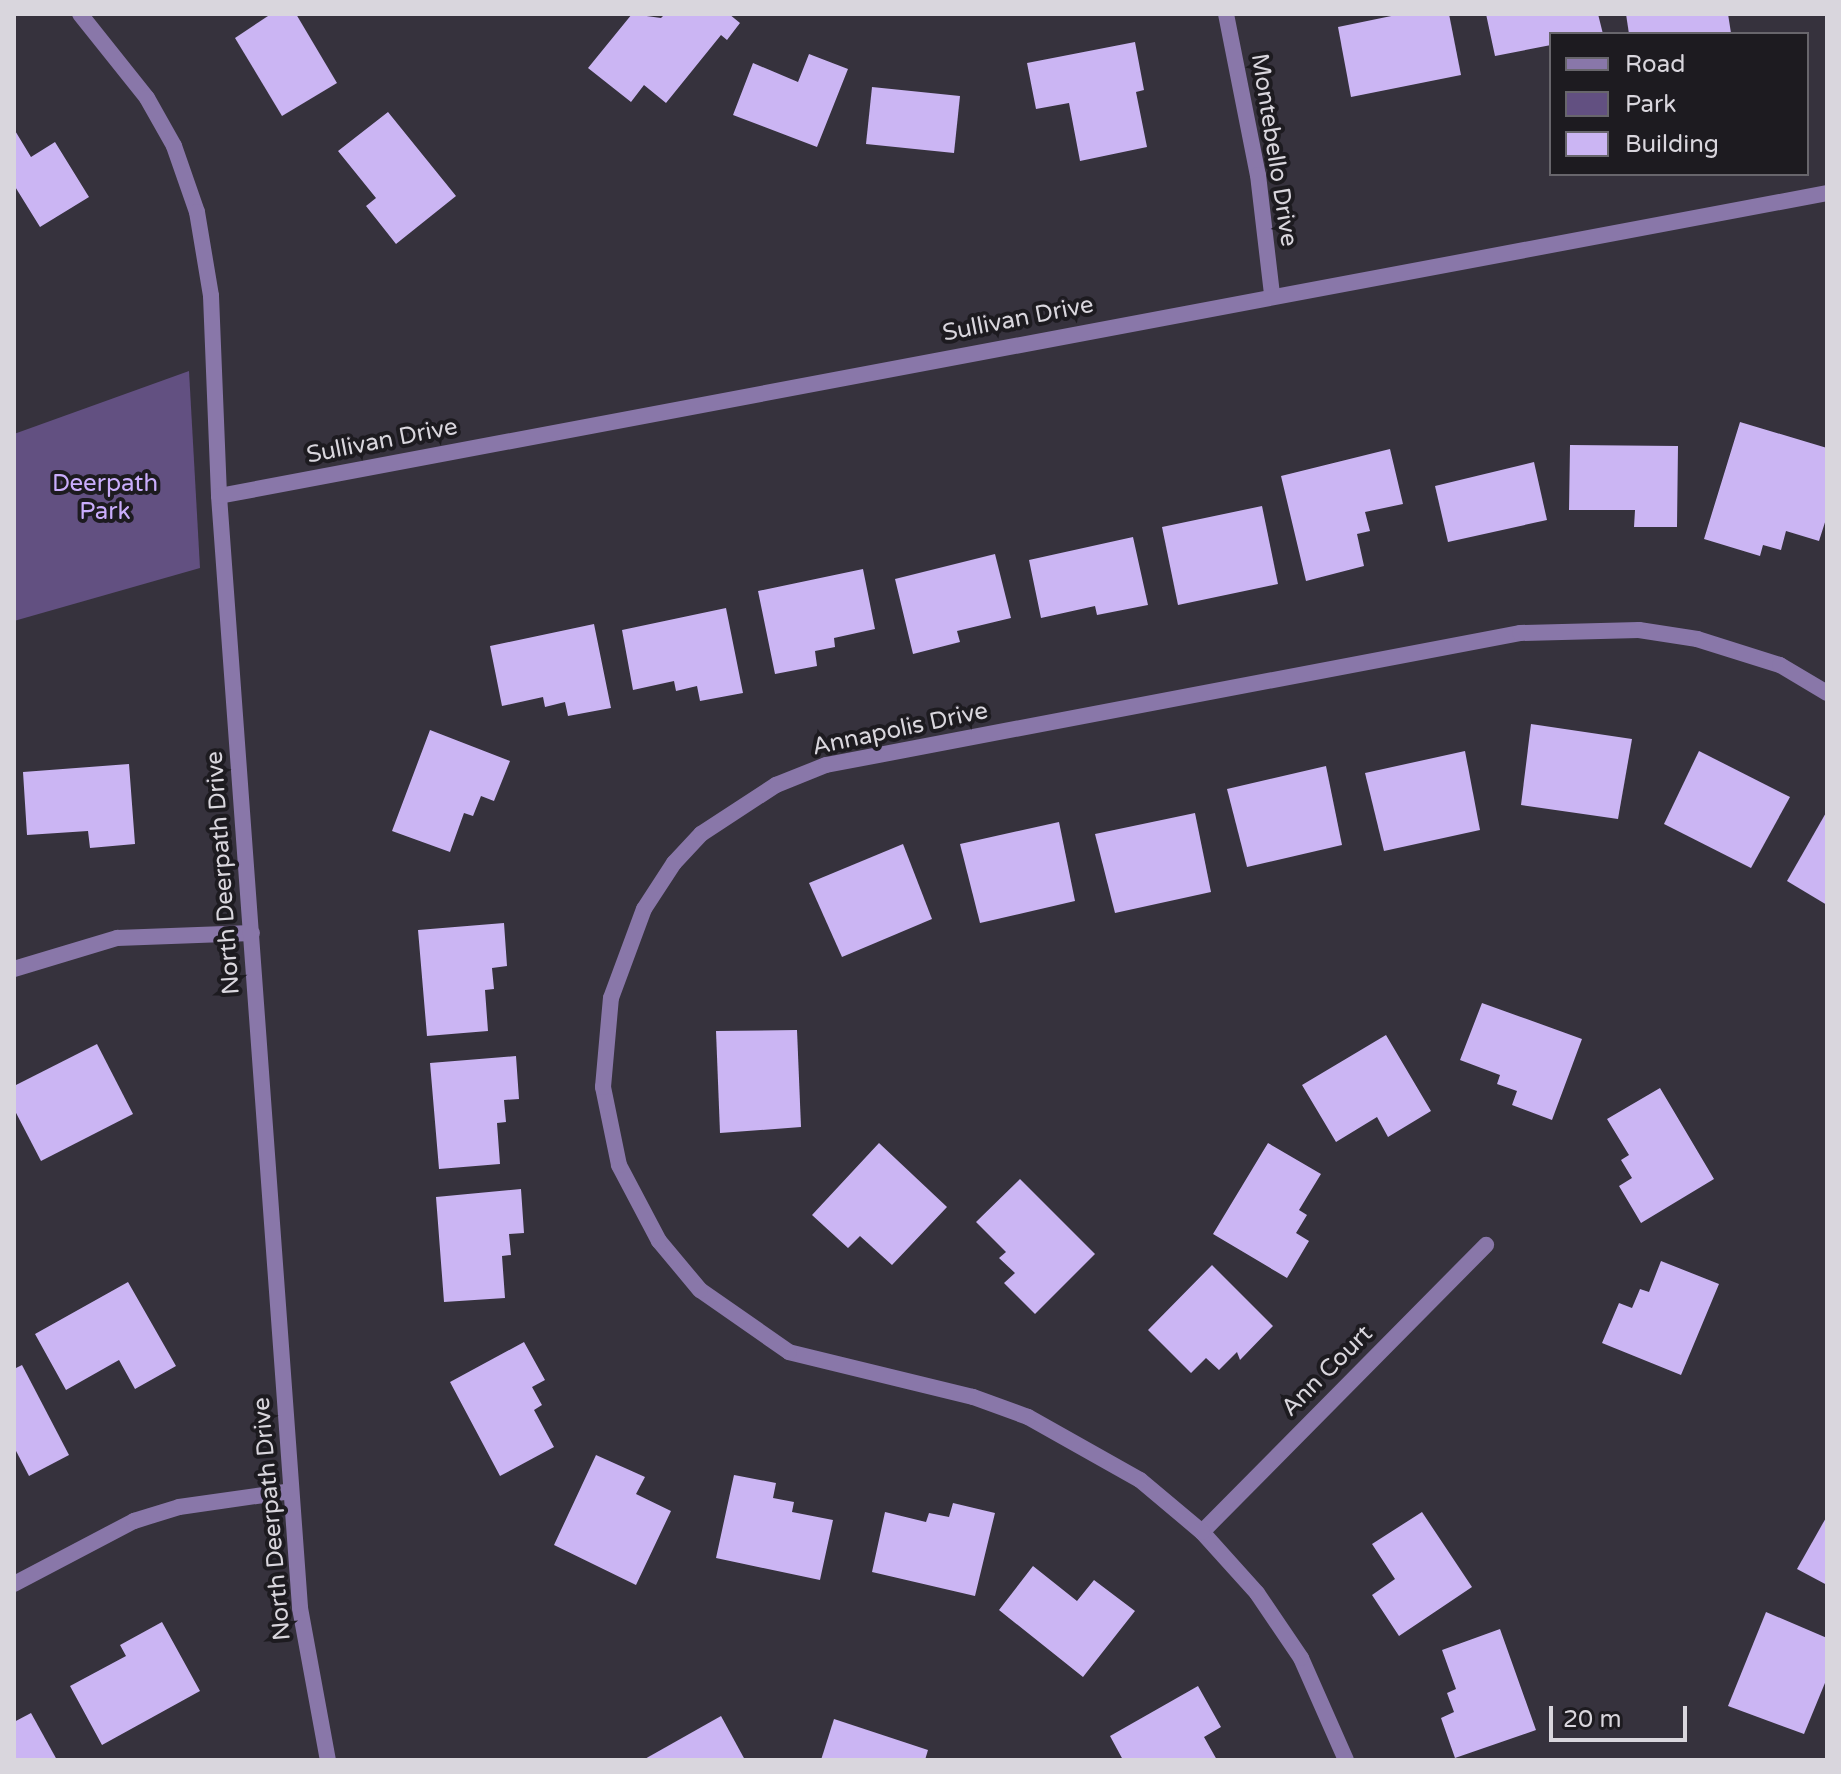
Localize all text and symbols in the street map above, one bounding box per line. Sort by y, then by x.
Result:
legend [1549,32,1809,176]
text: Road [1625,50,1685,79]
street label: Montebello Drive [1245,51,1303,249]
text: Park [1625,90,1676,119]
text: Building [1625,130,1719,159]
street label: Sullivan Drive [940,290,1096,348]
street label: Sullivan Drive [304,412,460,470]
park label: Deerpath Park [52,470,158,526]
street label: Annapolis Drive [809,696,991,762]
street label: North Deerpath Drive [200,750,246,996]
street label: Ann Court [1275,1319,1379,1423]
street label: North Deerpath Drive [247,1396,297,1642]
scale bar [1553,1690,1691,1740]
text: 20 m [1563,1705,1621,1734]

